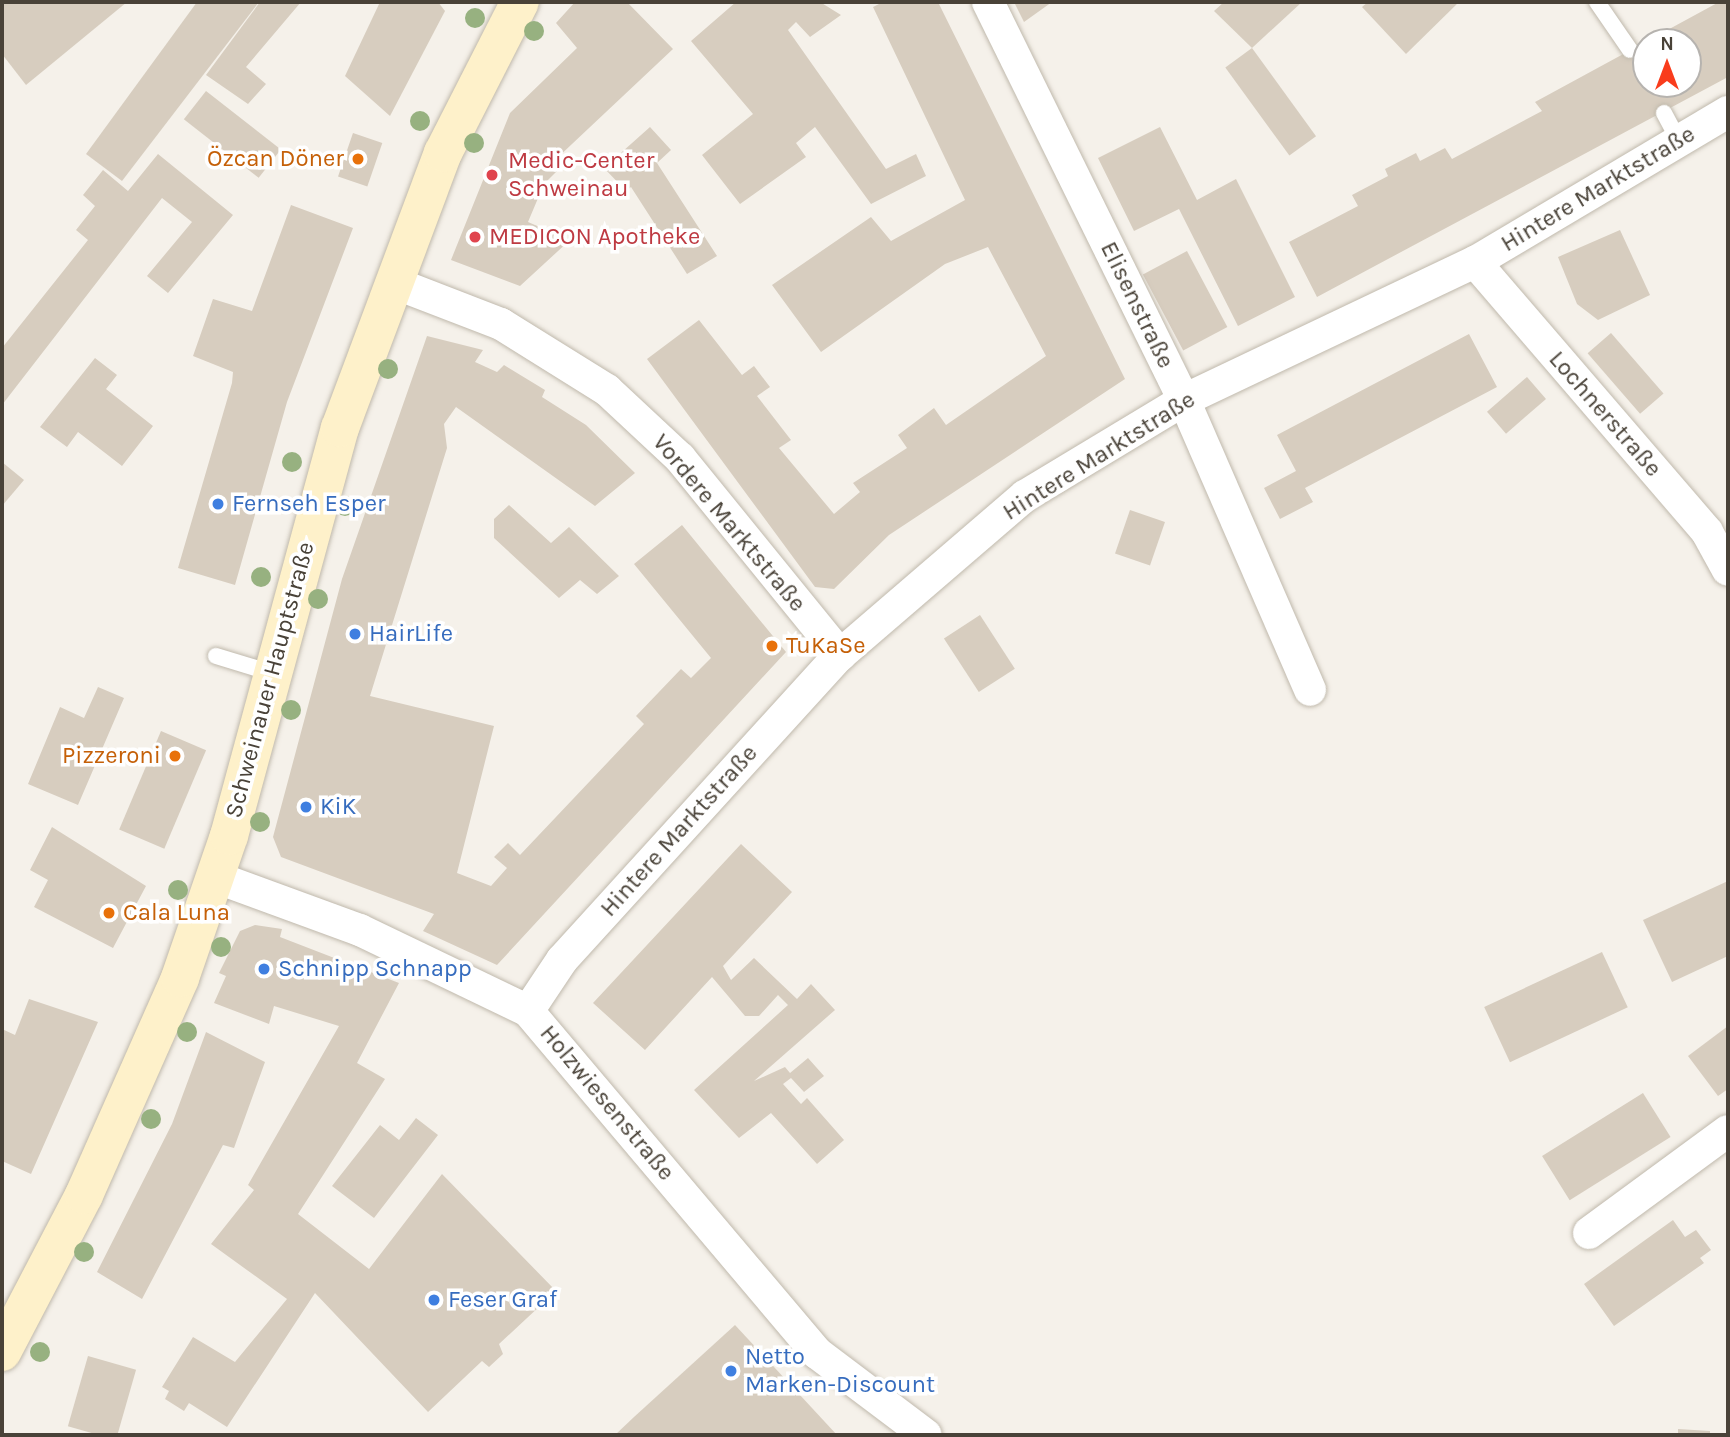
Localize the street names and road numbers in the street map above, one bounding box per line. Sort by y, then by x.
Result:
street label: Hintere Marktstraße [1496,120,1700,258]
street label: Elisenstraße [1094,237,1180,373]
street label: Lochnerstraße [1543,345,1667,483]
street label: Hintere Marktstraße [998,385,1200,527]
street label: Vordere Marktstraße [646,428,812,618]
street label: Schweinauer Hauptstraße [219,539,321,821]
street label: Hintere Marktstraße [594,739,764,923]
street label: Holzwiesenstraße [534,1019,680,1187]

